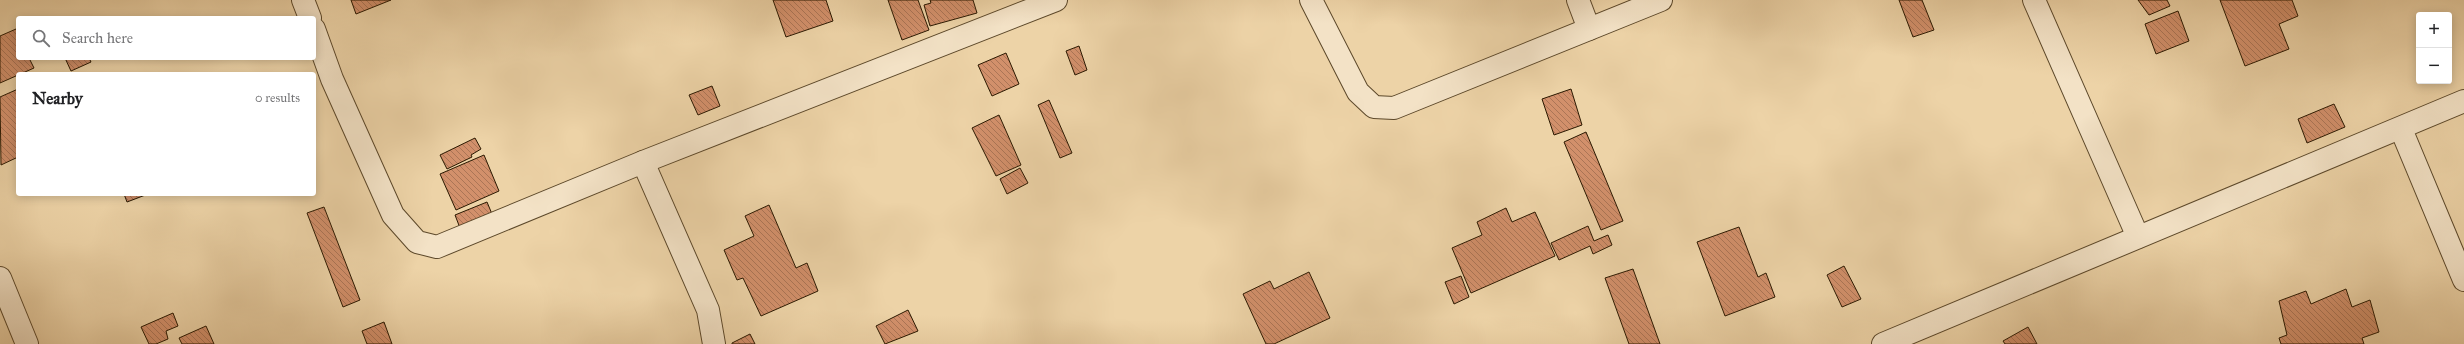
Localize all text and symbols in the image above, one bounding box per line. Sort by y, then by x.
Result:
map controls [2416,12,2452,84]
button: + [2416,12,2452,48]
search box [16,16,316,60]
icon: search [30,27,52,49]
text: Search here [62,29,133,47]
button: − [2416,48,2452,84]
text: Nearby [32,88,83,109]
text: 0 results [255,90,300,106]

